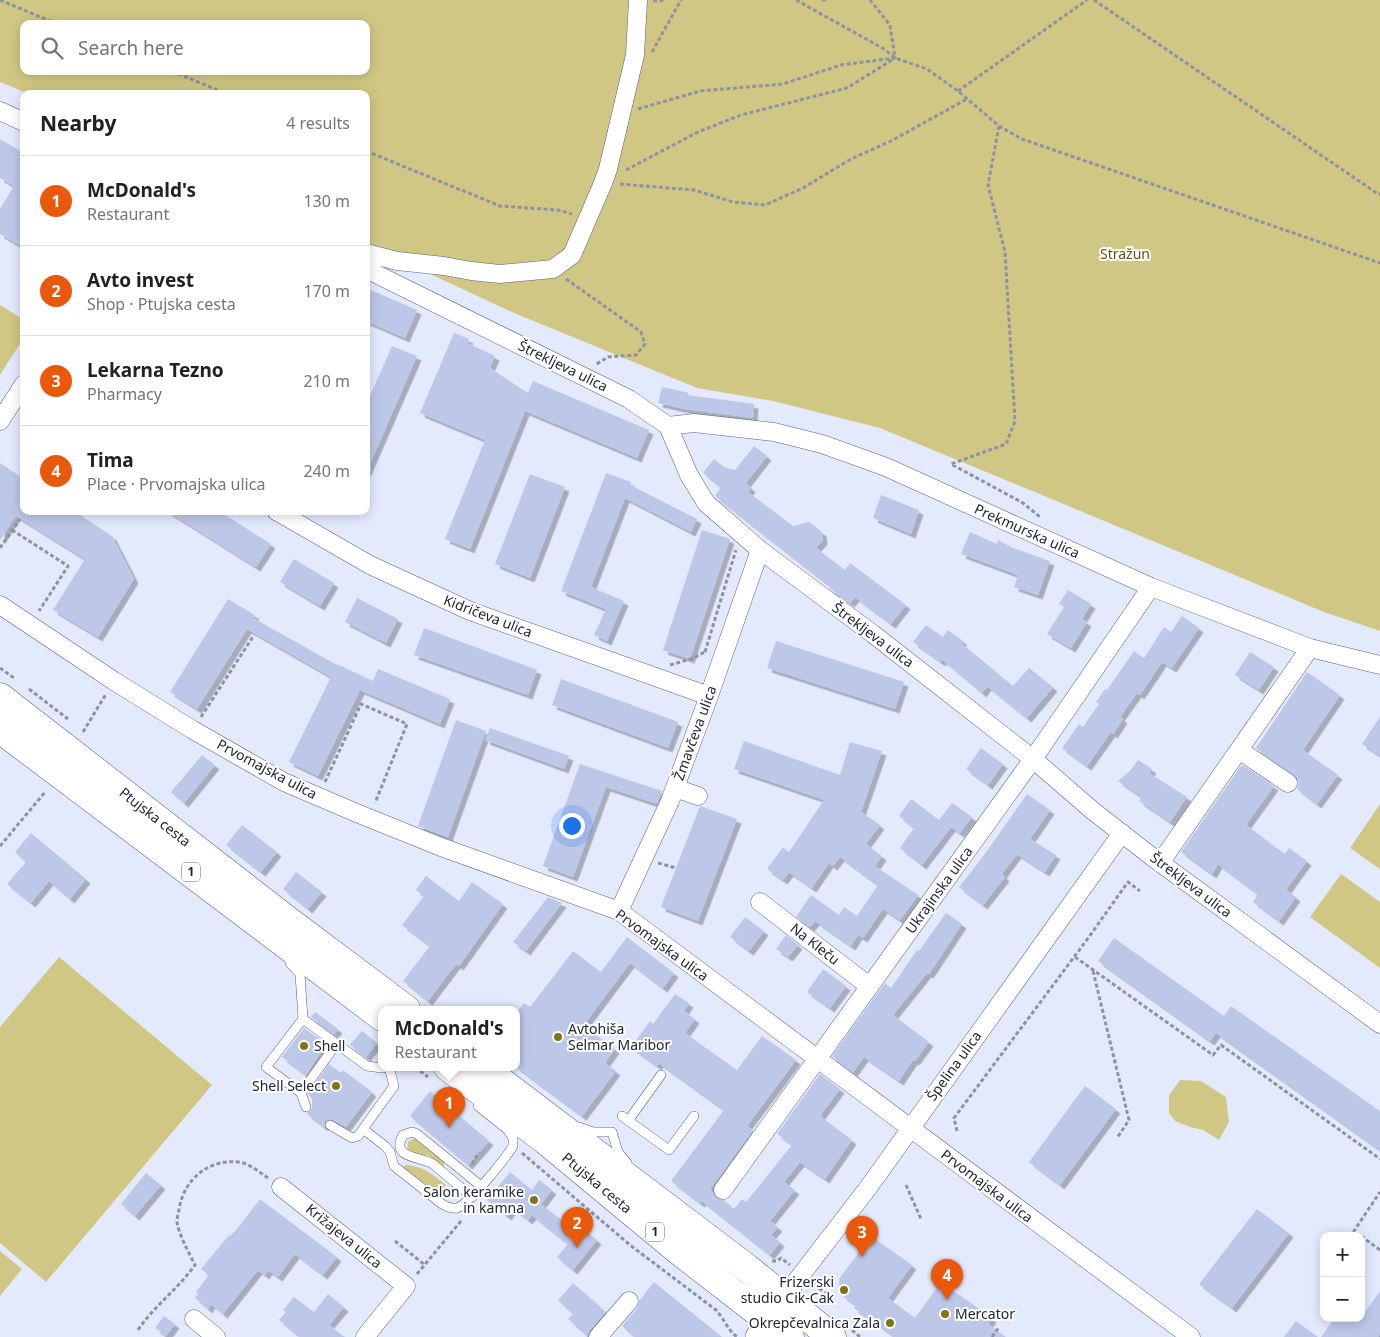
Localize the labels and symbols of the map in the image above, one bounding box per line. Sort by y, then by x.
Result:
park label: Stražun [1100,244,1150,263]
street label: Štrekljeva ulica [515,336,611,395]
street label: Prekmurska ulica [972,499,1083,562]
street label: Kidričeva ulica [441,590,535,641]
street label: Štrekljeva ulica [829,598,918,672]
street label: Žmavčeva ulica [669,683,720,783]
street label: Prvomajska ulica [214,734,320,803]
street label: Ptujska cesta [116,783,195,850]
your location [559,813,585,839]
street label: Ukrajinska ulica [901,842,977,937]
street label: Štrekljeva ulica [1147,848,1236,922]
road number: 1 [182,862,200,882]
street label: Prvomajska ulica [612,904,713,985]
street label: Na Kleču [787,918,844,969]
place label: Avtohiša Selmar Maribor [568,1019,671,1054]
street label: Špelina ulica [922,1027,985,1104]
marker: Avtohiša Selmar Maribor [552,1031,564,1043]
place label: Shell [314,1036,345,1055]
marker: Shell [298,1040,310,1052]
place label: Shell Select [252,1076,326,1095]
marker: Shell Select [330,1080,342,1092]
pin: 1 [433,1087,465,1128]
street label: Prvomajska ulica [937,1145,1037,1226]
street label: Ptujska cesta [558,1148,636,1217]
place label: Salon keramike in kamna [423,1182,524,1217]
marker: Salon keramike in kamna [528,1194,540,1206]
street label: Križajeva ulica [302,1199,386,1272]
pin: 2 [561,1207,593,1248]
pin: 3 [846,1216,878,1257]
road number: 1 [646,1222,664,1242]
pin: 4 [931,1259,963,1300]
place label: Frizerski studio Cik-Cak [741,1272,835,1307]
marker: Frizerski studio Cik-Cak [838,1284,850,1296]
place label: Mercator [955,1304,1015,1323]
marker: Mercator [939,1308,951,1320]
place label: Okrepčevalnica Zala [749,1313,880,1332]
marker: Okrepčevalnica Zala [884,1317,896,1329]

